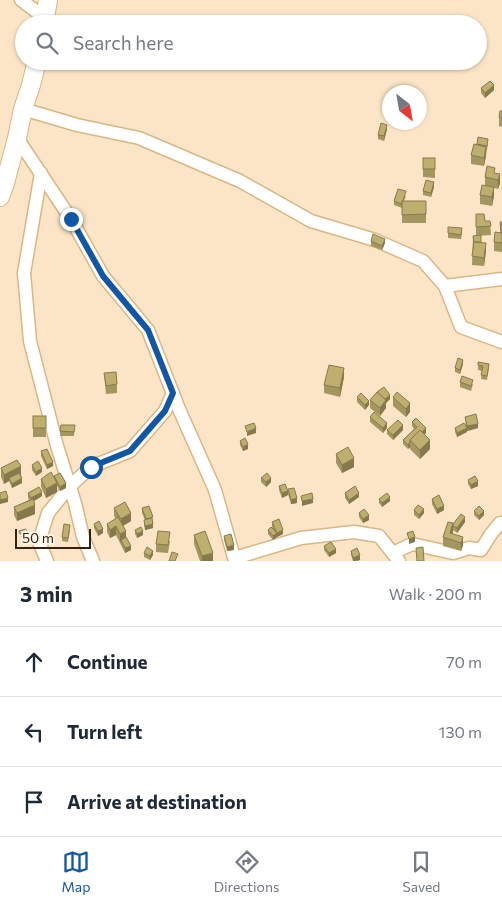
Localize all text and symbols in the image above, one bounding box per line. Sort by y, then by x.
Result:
search box [15,15,487,70]
icon: search [33,29,61,57]
text: Search here [73,31,173,54]
north arrow [382,85,427,130]
route end [60,208,83,231]
route start [80,456,103,479]
scale bar [15,526,91,549]
text: 50 m [22,529,54,546]
text: 3 min [20,581,73,606]
text: Walk · 200 m [389,584,482,603]
icon: ahead [20,648,48,676]
text: Continue [67,650,147,673]
text: 70 m [446,652,482,671]
icon: left [20,718,48,746]
text: Turn left [67,720,142,743]
text: 130 m [439,722,482,741]
icon: arrive [20,788,48,816]
text: Arrive at destination [67,790,247,813]
tab: Map [62,848,90,895]
tab: Directions [214,848,279,895]
tab: Saved [403,848,440,895]

